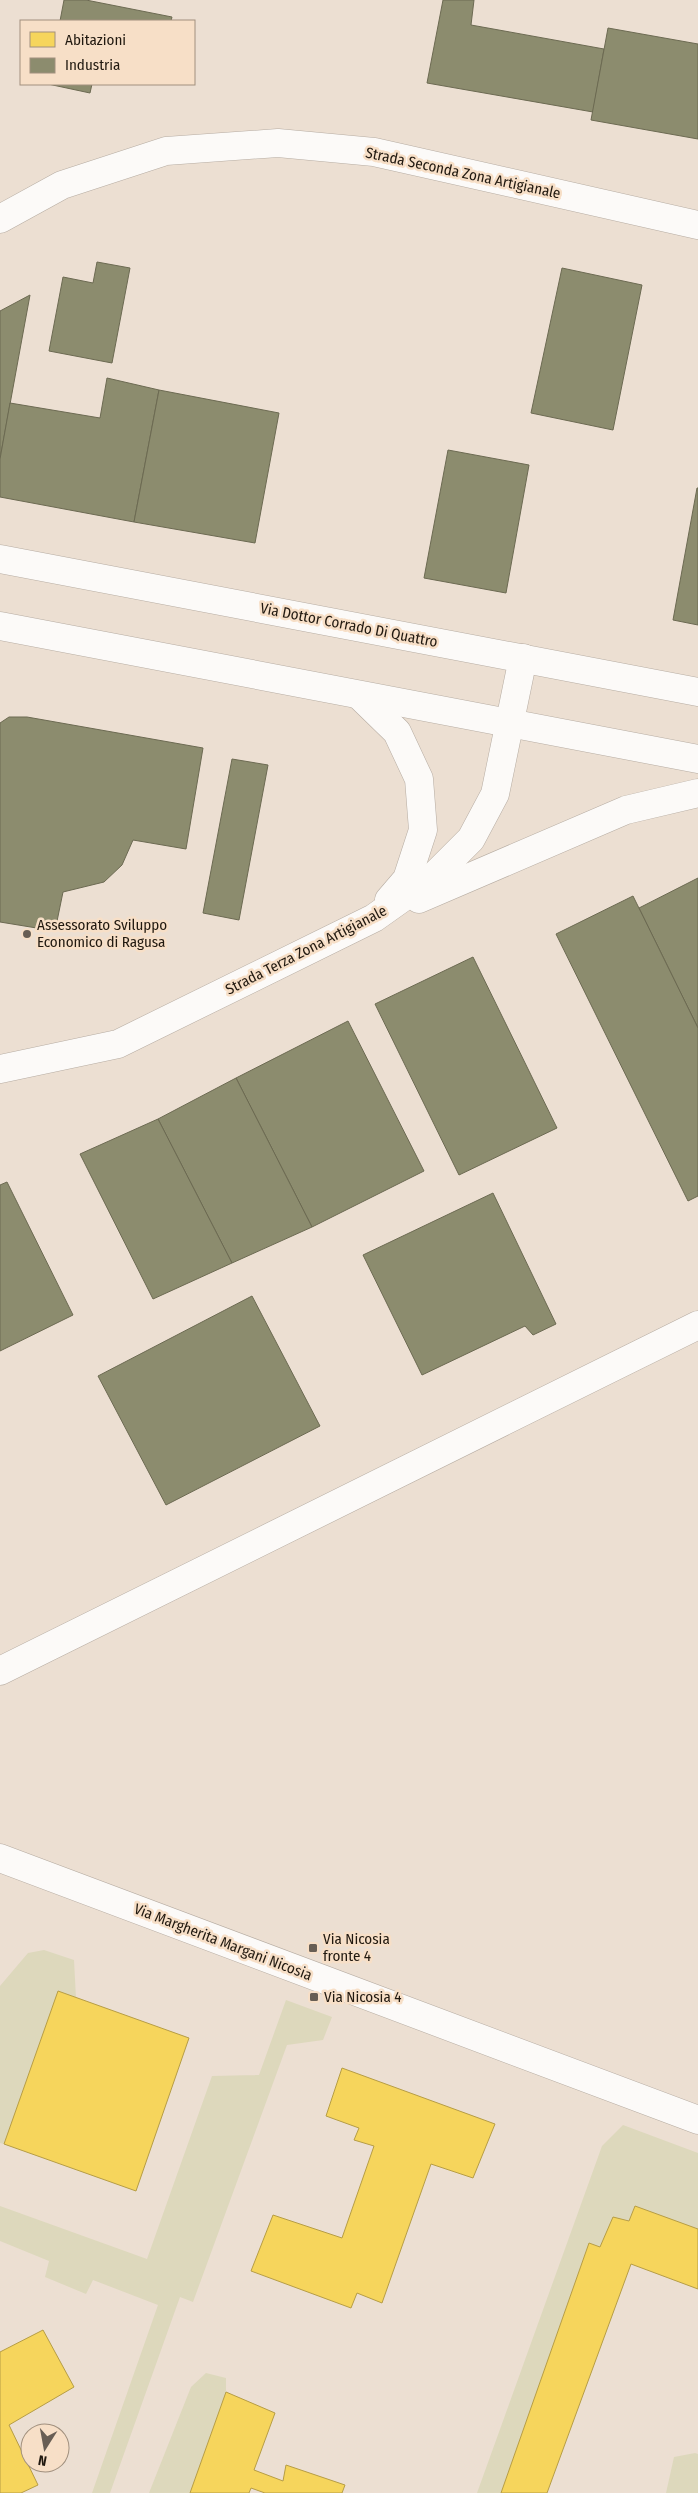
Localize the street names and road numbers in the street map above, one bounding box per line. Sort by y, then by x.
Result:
street label: Strada Seconda Zona Artigianale [364,144,562,202]
street label: Via Dottor Corrado Di Quattro [259,599,439,651]
street label: Strada Terza Zona Artigianale [222,901,390,999]
street label: Via Margherita Margani Nicosia [131,1900,315,1984]

